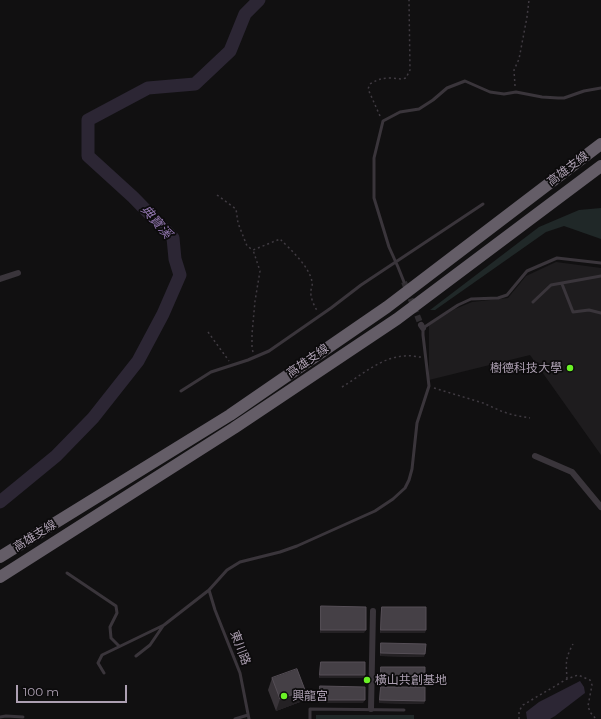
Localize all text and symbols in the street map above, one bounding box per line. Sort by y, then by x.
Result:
street label: 高雄支線 [544,149,592,189]
water label: 典寶溪 [137,202,175,242]
street label: 高雄支線 [284,341,332,381]
place label: 樹德科技大學 [490,361,562,375]
marker: 樹德科技大學 [565,363,575,373]
street label: 高雄支線 [11,517,59,555]
street label: 東川路 [227,629,253,667]
place label: 橫山共創基地 [375,673,447,687]
marker: 橫山共創基地 [362,675,372,685]
scale bar [18,677,129,703]
text: 100 m [23,684,59,699]
place label: 興龍宮 [292,689,328,703]
marker: 興龍宮 [279,691,289,701]

